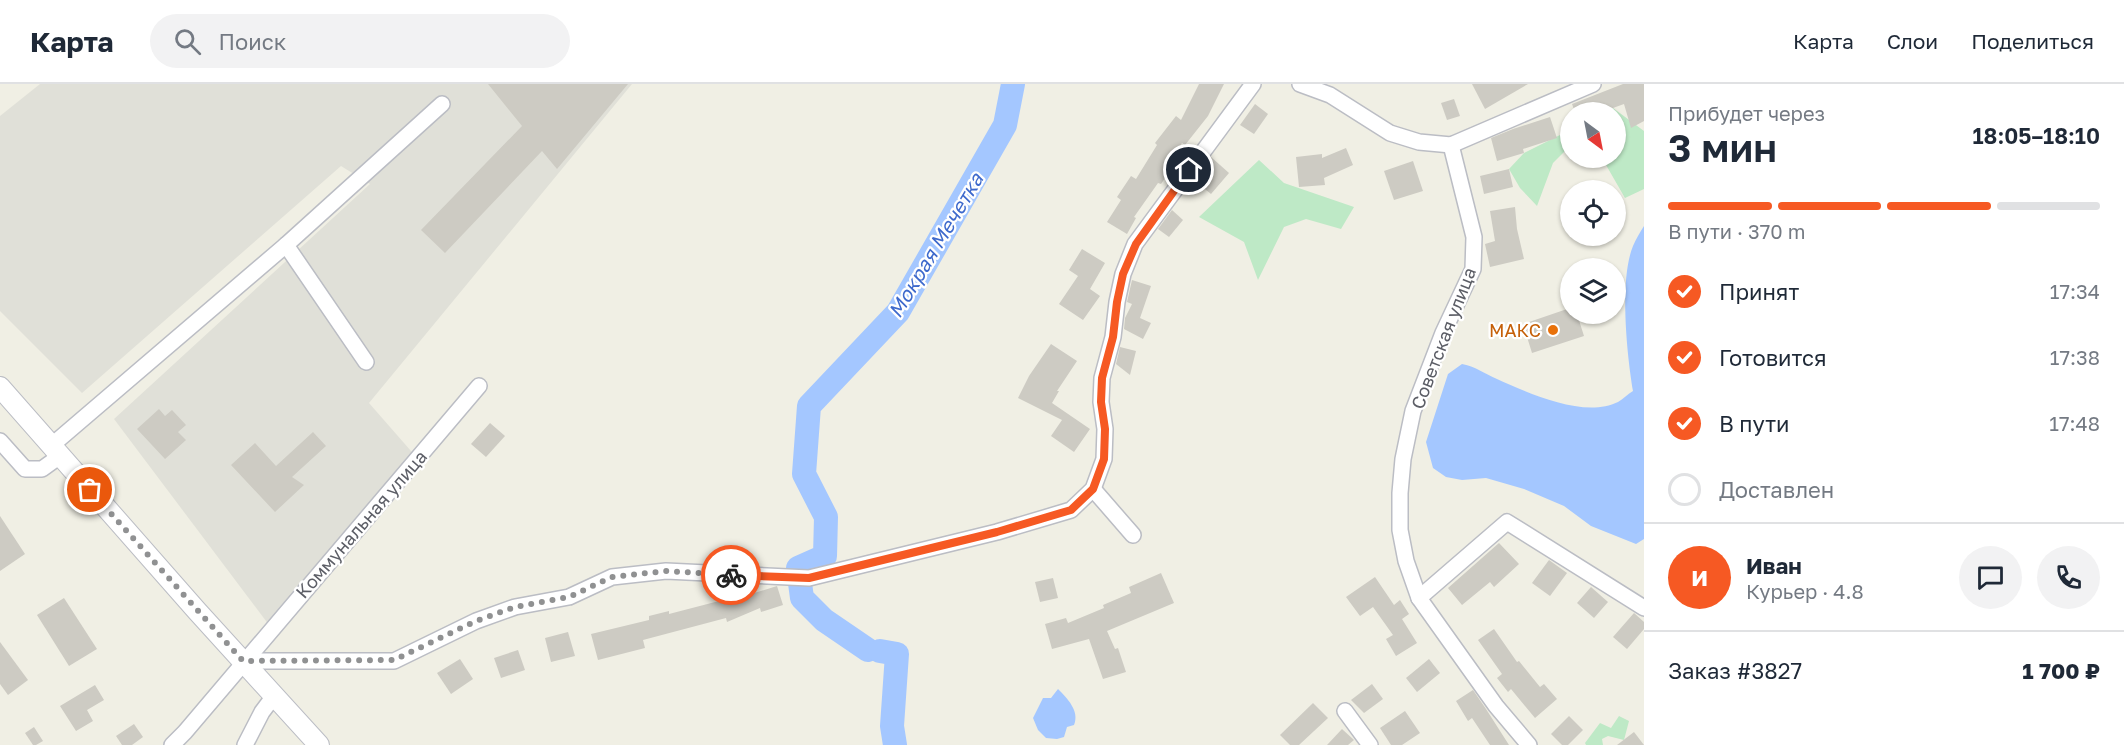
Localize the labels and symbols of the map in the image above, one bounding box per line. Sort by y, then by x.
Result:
north arrow [1560,102,1626,168]
pin [1163,144,1214,195]
water label: Мокрая Мечетка [882,168,988,322]
street label: Советская улица [1406,264,1480,412]
place label: МАКС [1489,319,1541,341]
marker: МАКС [1546,323,1560,337]
street label: Коммунальная улица [291,446,431,602]
pin [64,464,115,515]
courier [701,545,761,605]

